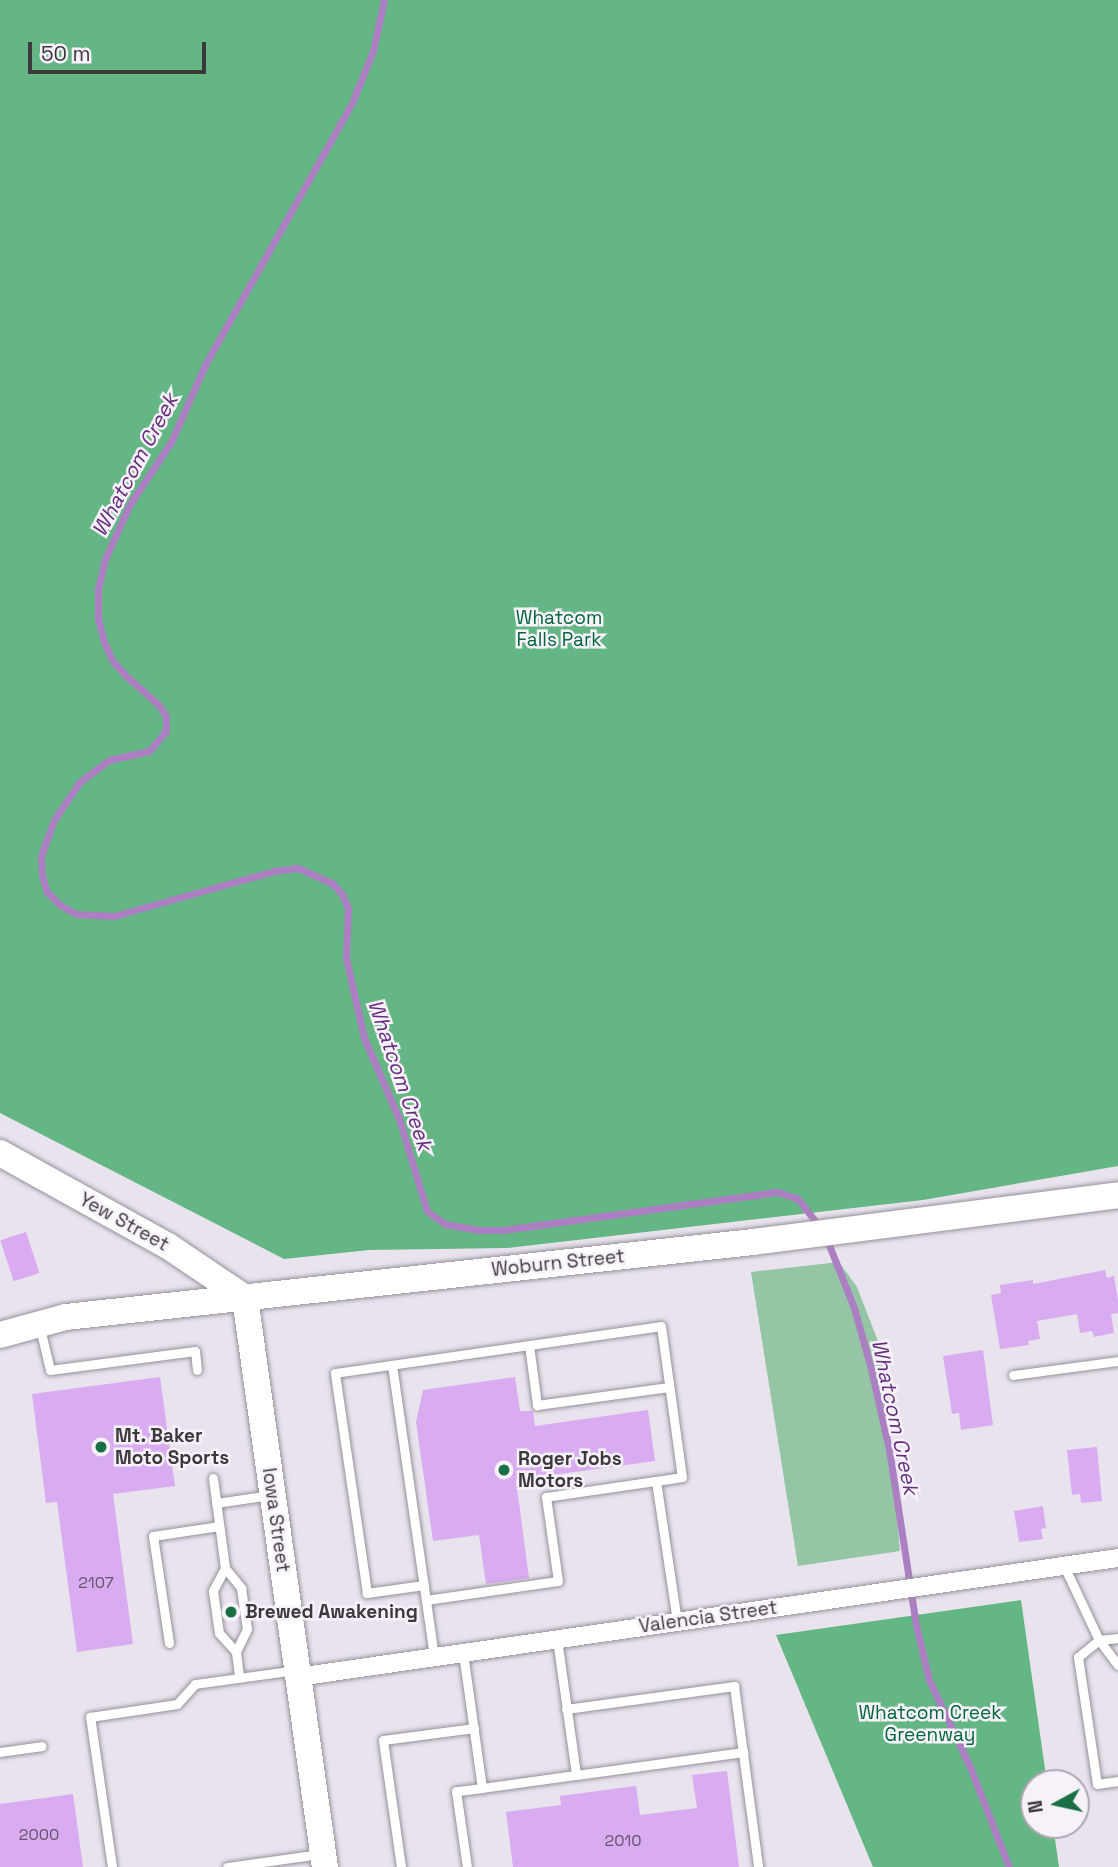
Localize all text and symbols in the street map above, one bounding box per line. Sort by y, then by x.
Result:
scale bar [32,28,210,72]
text: 50 m [41,40,91,67]
water label: Whatcom Creek [87,389,183,541]
park label: Whatcom Falls Park [516,607,602,651]
water label: Whatcom Creek [362,996,438,1154]
street label: Yew Street [75,1188,173,1256]
street label: Woburn Street [490,1245,626,1281]
water label: Whatcom Creek [866,1337,924,1497]
place label: Mt. Baker Moto Sports [115,1425,229,1469]
marker: Mt. Baker Moto Sports [93,1439,109,1455]
place label: Roger Jobs Motors [518,1448,622,1492]
marker: Roger Jobs Motors [496,1462,512,1478]
street label: Iowa Street [257,1466,295,1574]
house number: 2107 [78,1573,114,1593]
street label: Valencia Street [637,1596,779,1638]
place label: Brewed Awakening [245,1601,418,1623]
marker: Brewed Awakening [223,1604,239,1620]
park label: Whatcom Creek Greenway [858,1702,1002,1746]
north arrow [1020,1769,1090,1839]
text: N [1022,1799,1049,1815]
house number: 2000 [19,1825,59,1845]
house number: 2010 [605,1831,641,1851]

